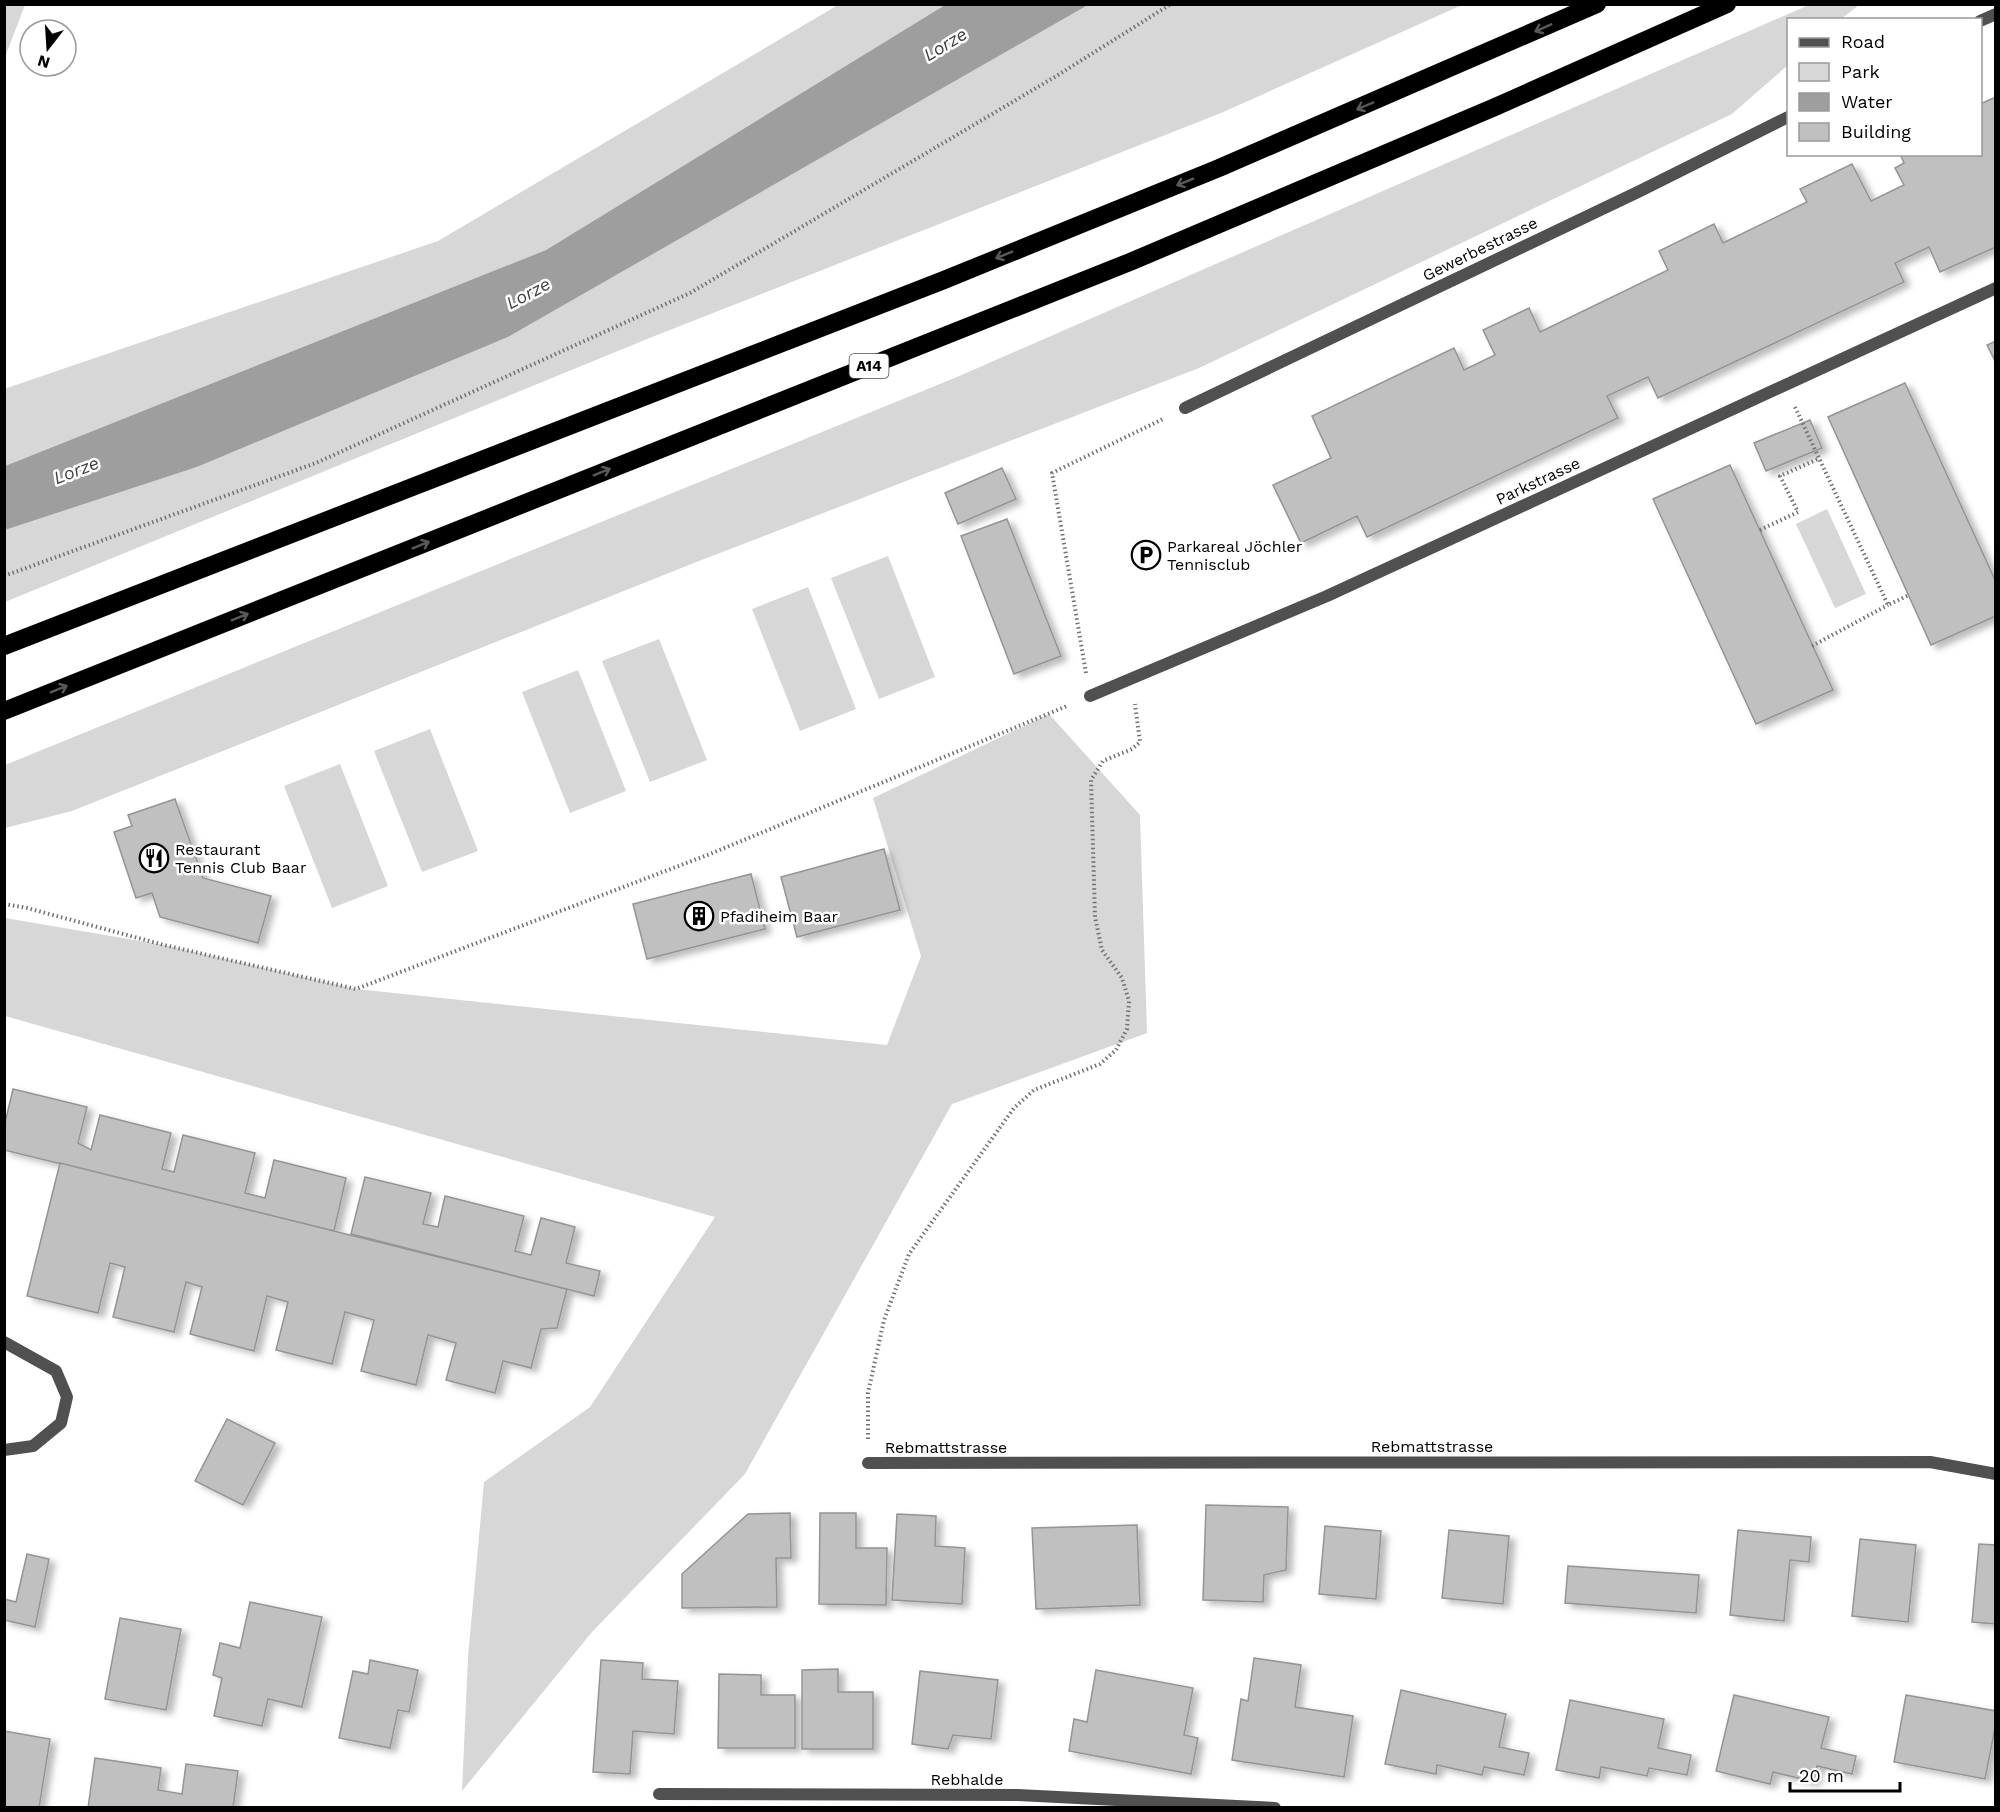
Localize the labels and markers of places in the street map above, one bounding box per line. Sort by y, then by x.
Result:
place label: Parkareal Jöchler Tennisclub [1167,537,1303,574]
parking icon: Parkareal Jöchler Tennisclub [1130,539,1162,571]
place label: Restaurant Tennis Club Baar [175,840,307,877]
restaurant icon: Restaurant Tennis Club Baar [138,842,170,874]
building icon: Pfadiheim Baar [683,900,715,932]
place label: Pfadiheim Baar [720,907,839,926]

